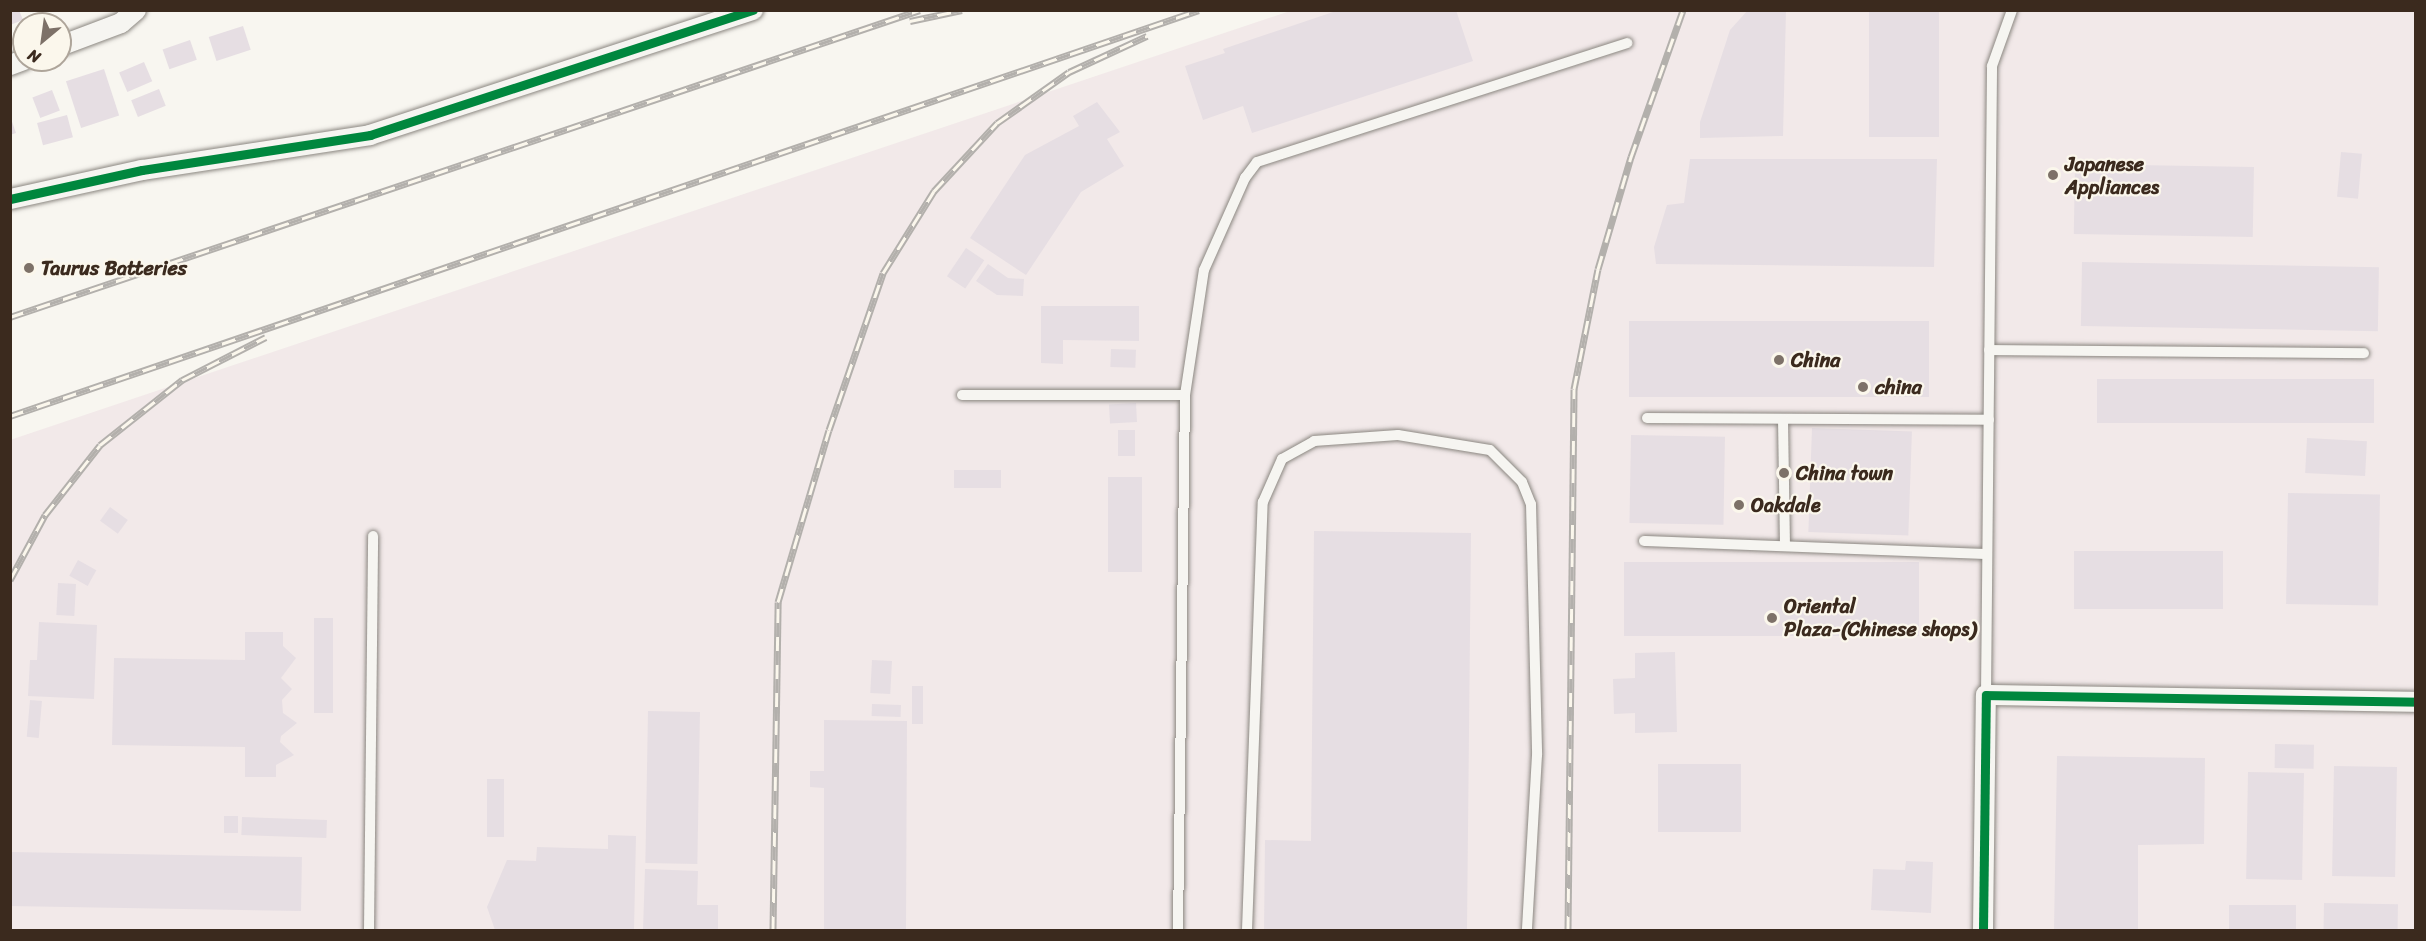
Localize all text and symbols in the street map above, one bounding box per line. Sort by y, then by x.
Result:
north arrow [12,12,72,72]
text: N [22,41,46,72]
place label: Japanese Appliances [2065,152,2159,199]
marker: Japanese Appliances [2046,168,2060,182]
place label: Taurus Batteries [41,256,187,280]
marker: Taurus Batteries [22,261,36,275]
place label: China [1791,348,1840,372]
marker: China [1772,353,1786,367]
place label: china [1875,375,1922,399]
marker: china [1856,380,1870,394]
place label: China town [1796,461,1894,485]
marker: China town [1777,466,1791,480]
place label: Oakdale [1751,493,1821,517]
marker: Oakdale [1732,498,1746,512]
place label: Oriental Plaza-(Chinese shops) [1784,594,1979,641]
marker: Oriental Plaza-(Chinese shops) [1765,611,1779,625]

